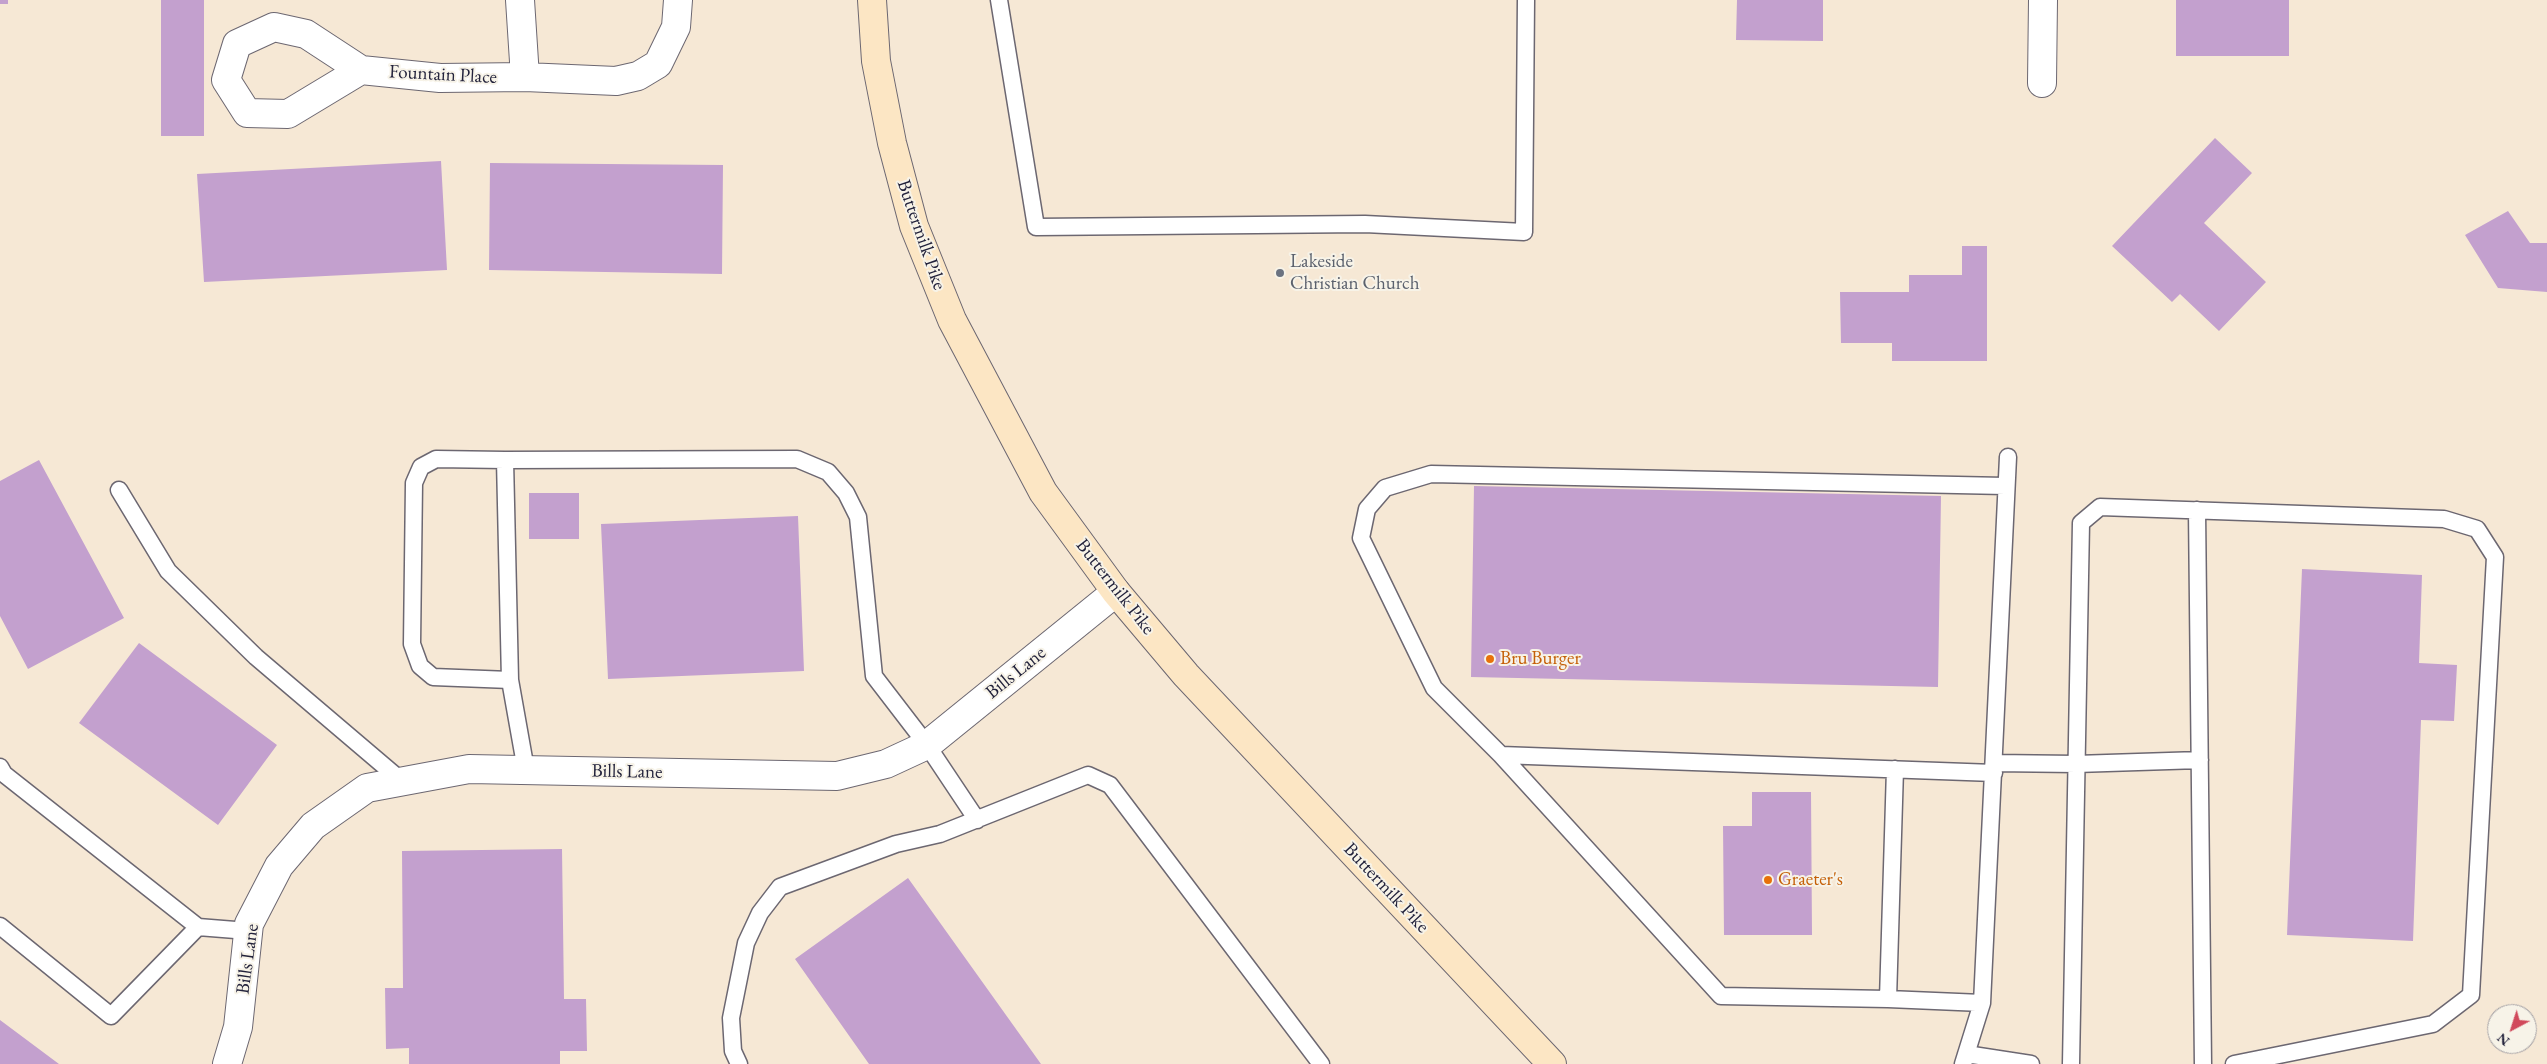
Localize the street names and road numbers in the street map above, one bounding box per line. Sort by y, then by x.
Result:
street label: Fountain Place [388,61,498,89]
street label: Buttermilk Pike [891,177,951,293]
street label: Buttermilk Pike [1071,535,1159,639]
street label: Bills Lane [981,642,1051,704]
street label: Bills Lane [591,760,663,784]
street label: Buttermilk Pike [1338,838,1434,938]
street label: Bills Lane [232,922,264,996]

